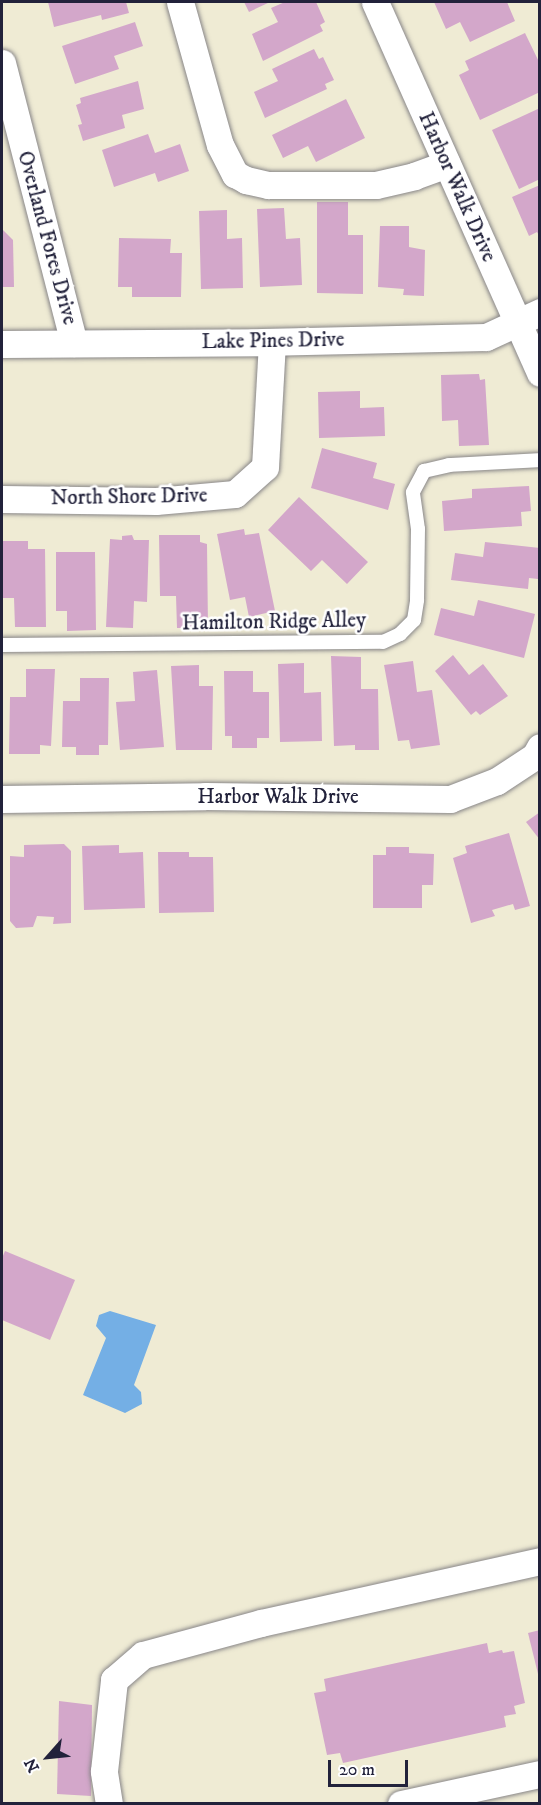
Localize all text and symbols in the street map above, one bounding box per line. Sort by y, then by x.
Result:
street label: Harbor Walk Drive [413,108,501,266]
street label: Overland Fores Drive [12,148,82,328]
street label: Lake Pines Drive [201,327,345,355]
street label: North Shore Drive [50,483,208,511]
street label: Hamilton Ridge Alley [182,608,366,636]
street label: Harbor Walk Drive [197,784,359,810]
north arrow [18,1727,78,1787]
scale bar [331,1748,410,1786]
text: N [20,1755,44,1776]
text: 20 m [339,1759,375,1781]

